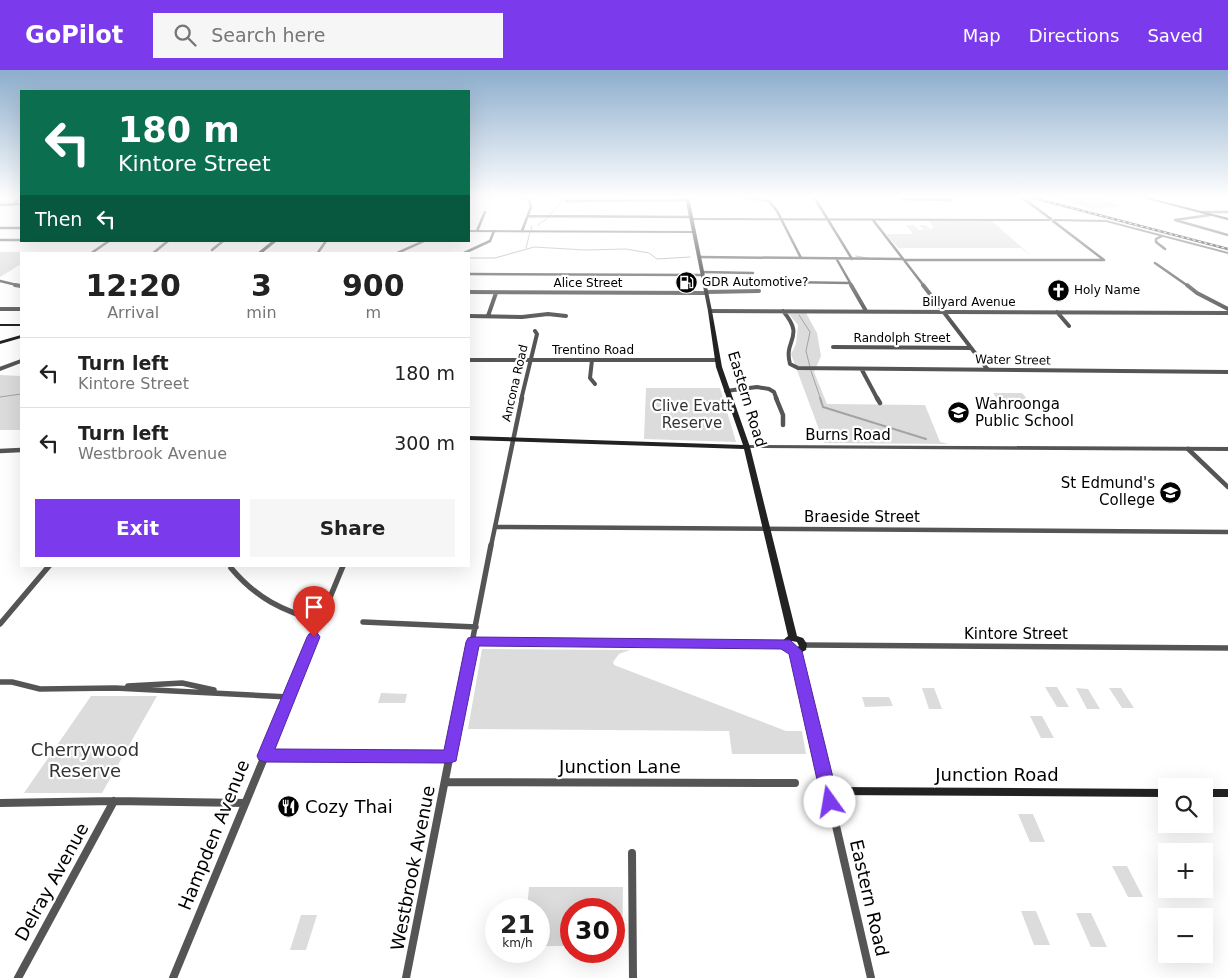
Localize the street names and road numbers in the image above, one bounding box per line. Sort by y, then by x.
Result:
street label: Alice Street [553,276,623,290]
street label: Billyard Avenue [922,295,1016,309]
street label: Randolph Street [854,331,951,345]
street label: Ancona Road [499,343,531,423]
street label: Trentino Road [551,343,634,357]
street label: Eastern Road [724,349,770,449]
street label: Water Street [975,352,1051,368]
street label: Burns Road [805,426,891,444]
street label: Braeside Street [804,508,920,526]
street label: Kintore Street [964,625,1068,643]
street label: Junction Lane [558,756,681,777]
street label: Hampden Avenue [174,757,253,913]
street label: Junction Road [934,764,1059,785]
street label: Westbrook Avenue [386,784,439,952]
street label: Delray Avenue [10,819,93,944]
street label: Eastern Road [846,837,893,958]

